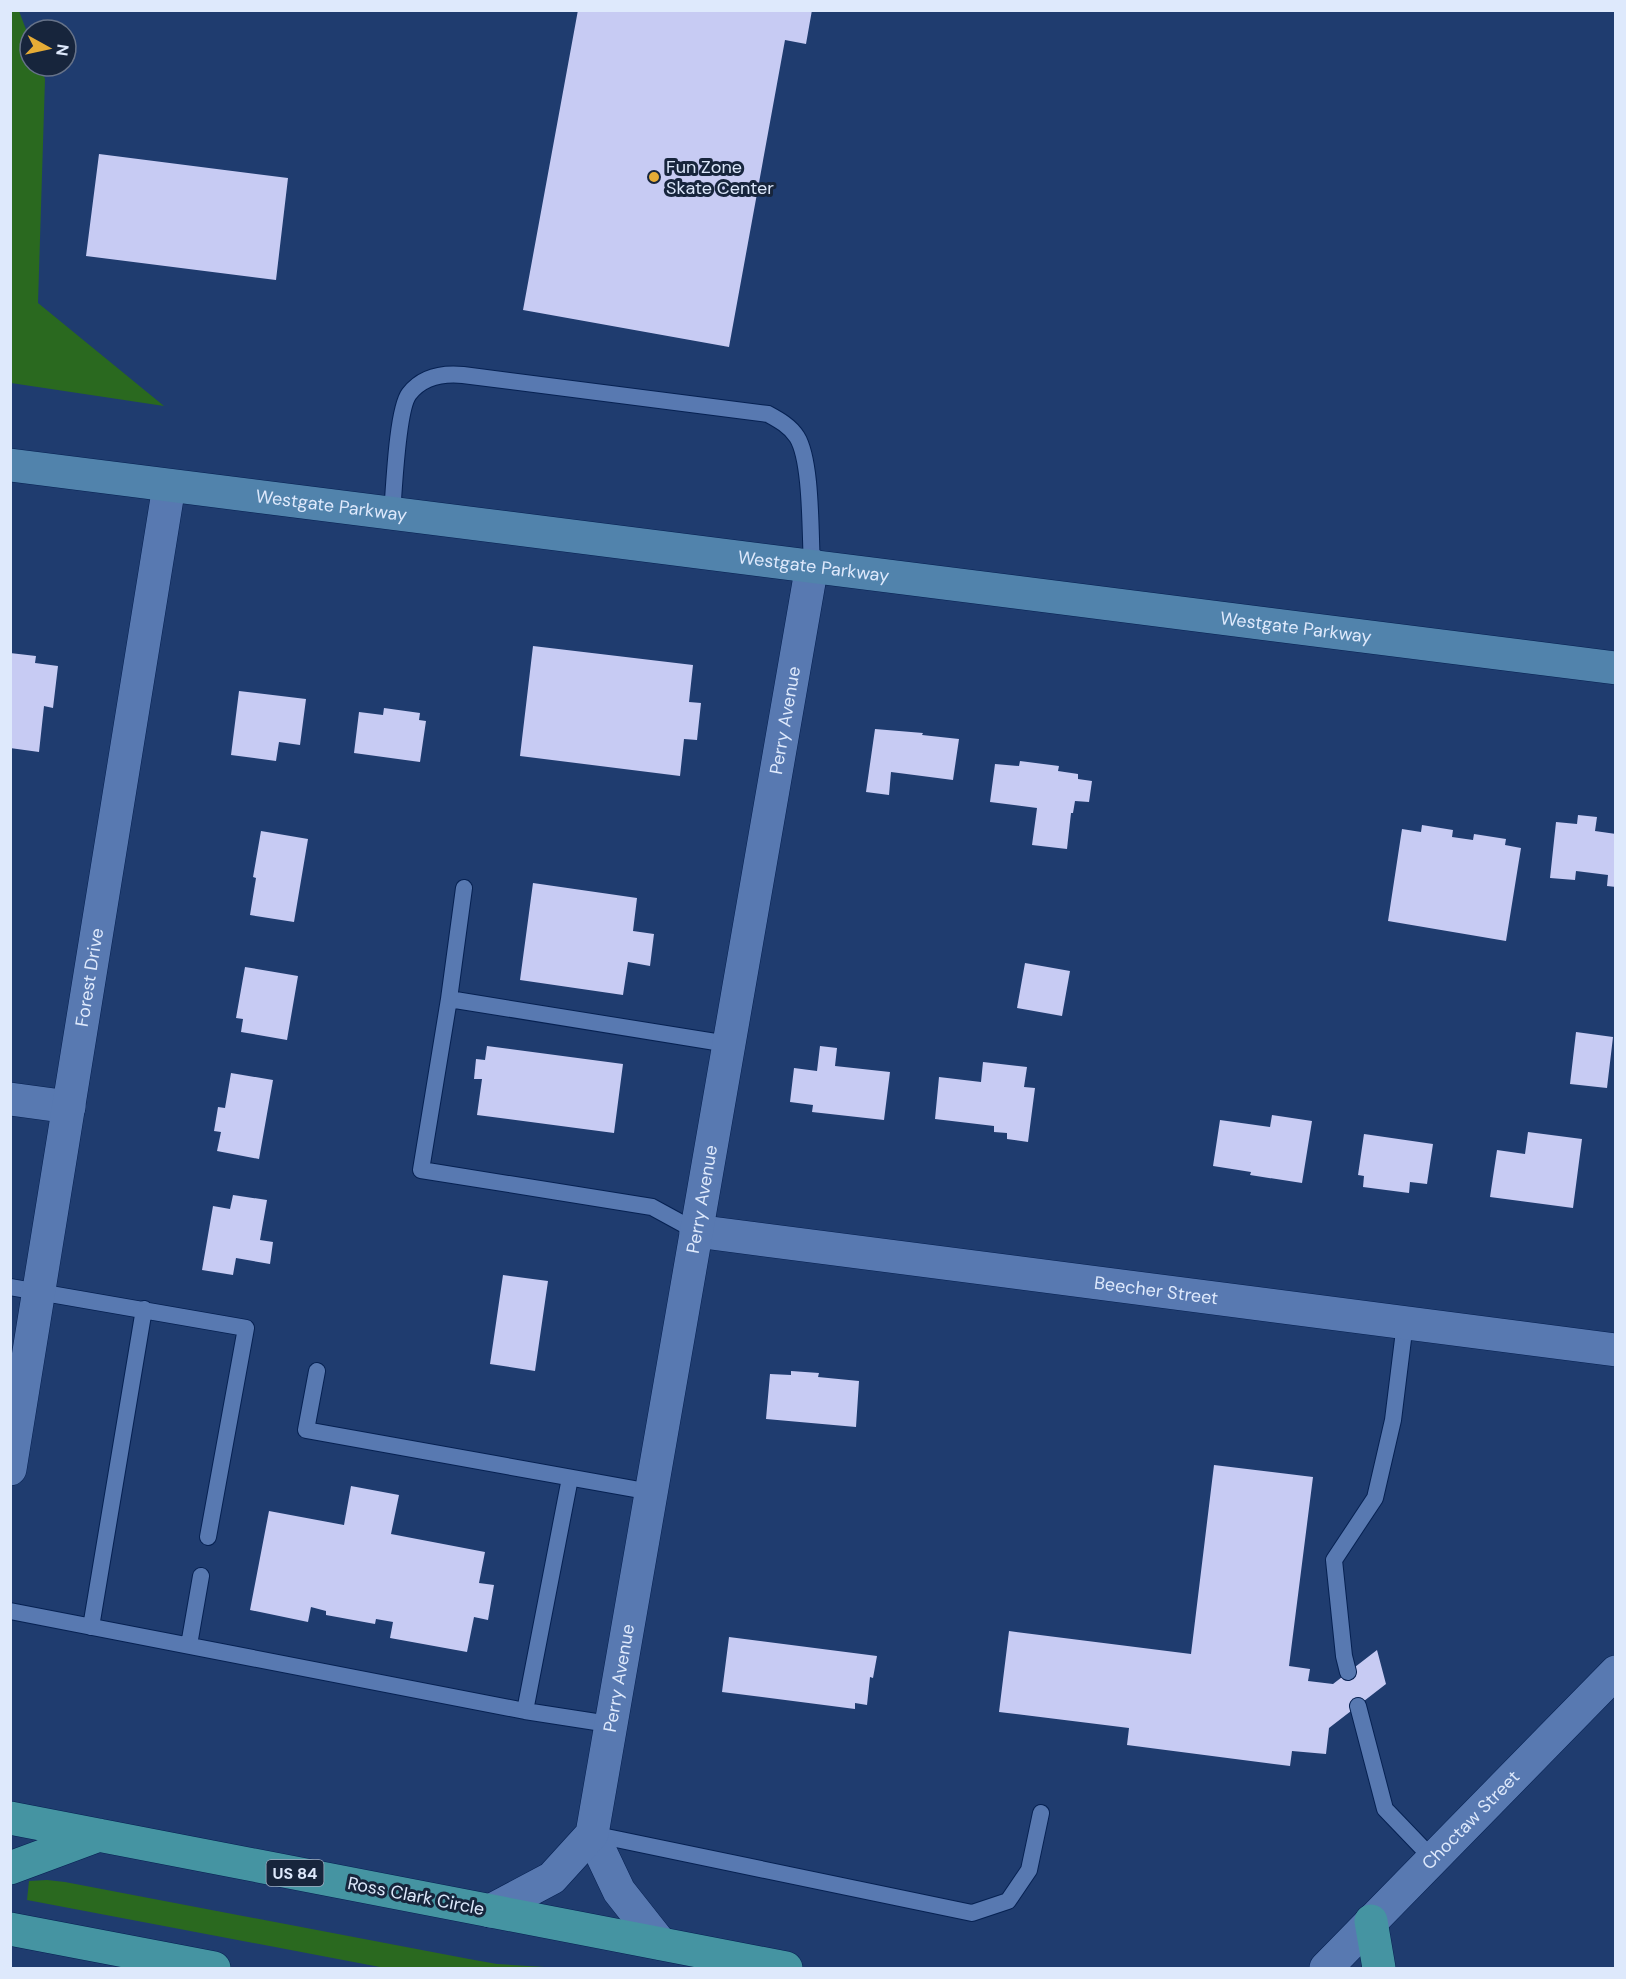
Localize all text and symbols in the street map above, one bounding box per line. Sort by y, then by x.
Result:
north arrow [18,18,78,78]
text: N [51,43,74,57]
place label: Fun Zone Skate Center [666,155,774,200]
marker: Fun Zone Skate Center [647,170,661,184]
street label: Westgate Parkway [254,484,409,527]
street label: Westgate Parkway [736,545,891,588]
street label: Westgate Parkway [1219,606,1373,649]
street label: Perry Avenue [764,664,806,776]
street label: Forest Drive [70,926,109,1029]
street label: Perry Avenue [681,1143,723,1255]
street label: Beecher Street [1093,1271,1220,1310]
street label: Perry Avenue [598,1622,640,1734]
street label: Choctaw Street [1417,1765,1525,1875]
road number: US 84 [266,1860,324,1886]
street label: Ross Clark Circle [345,1871,487,1921]

